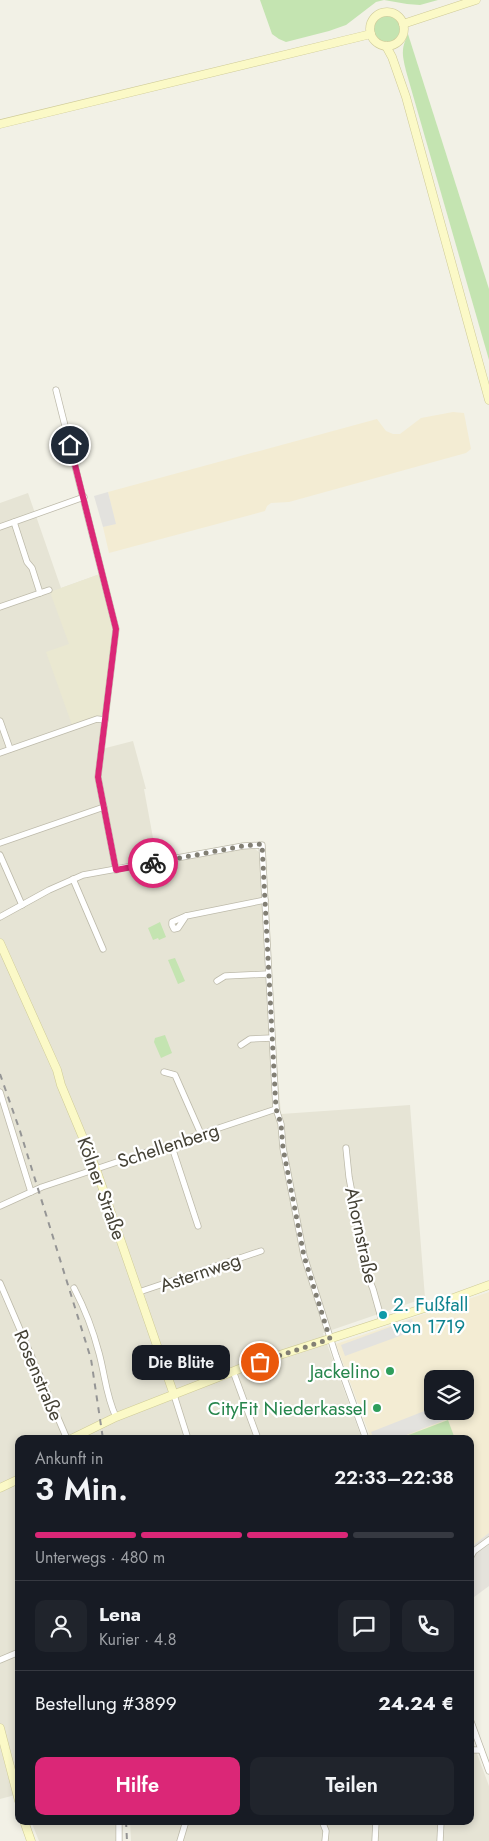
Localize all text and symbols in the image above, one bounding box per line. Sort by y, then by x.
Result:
pin [49,424,91,466]
icon: home [56,431,84,459]
courier [128,838,178,888]
icon: bike [139,849,167,877]
street label: Schellenberg [114,1116,222,1175]
street label: Kölner Straße [70,1133,133,1244]
street label: Ahornstraße [338,1184,385,1286]
street label: Asternweg [156,1246,244,1299]
place label: 2. Fußfall von 1719 [393,1291,468,1340]
marker: 2. Fußfall von 1719 [377,1309,389,1321]
street label: Rosenstraße [7,1325,70,1425]
pin [239,1341,281,1383]
callout: Die Blüte [132,1344,230,1380]
icon: bag [246,1348,274,1376]
text: Die Blüte [148,1351,214,1374]
place label: Jackelino [307,1358,380,1385]
marker: Jackelino [384,1365,396,1377]
map controls [424,1370,474,1420]
button: layers [424,1370,474,1420]
place label: CityFit Niederkassel [208,1395,367,1422]
marker: CityFit Niederkassel [371,1402,383,1414]
text: Ankunft in [35,1447,103,1470]
text: 22:33–22:38 [334,1464,454,1491]
text: 3 Min. [35,1466,128,1512]
text: Unterwegs · 480 m [35,1546,165,1569]
button: person [35,1600,87,1652]
button: chat [338,1600,390,1652]
button: phone [402,1600,454,1652]
text: Lena [99,1601,141,1628]
text: Kurier · 4.8 [99,1628,177,1651]
text: Bestellung #3899 [35,1690,177,1717]
text: 24.24 € [378,1690,454,1717]
button: Hilfe [35,1757,240,1815]
button: Teilen [250,1757,454,1815]

